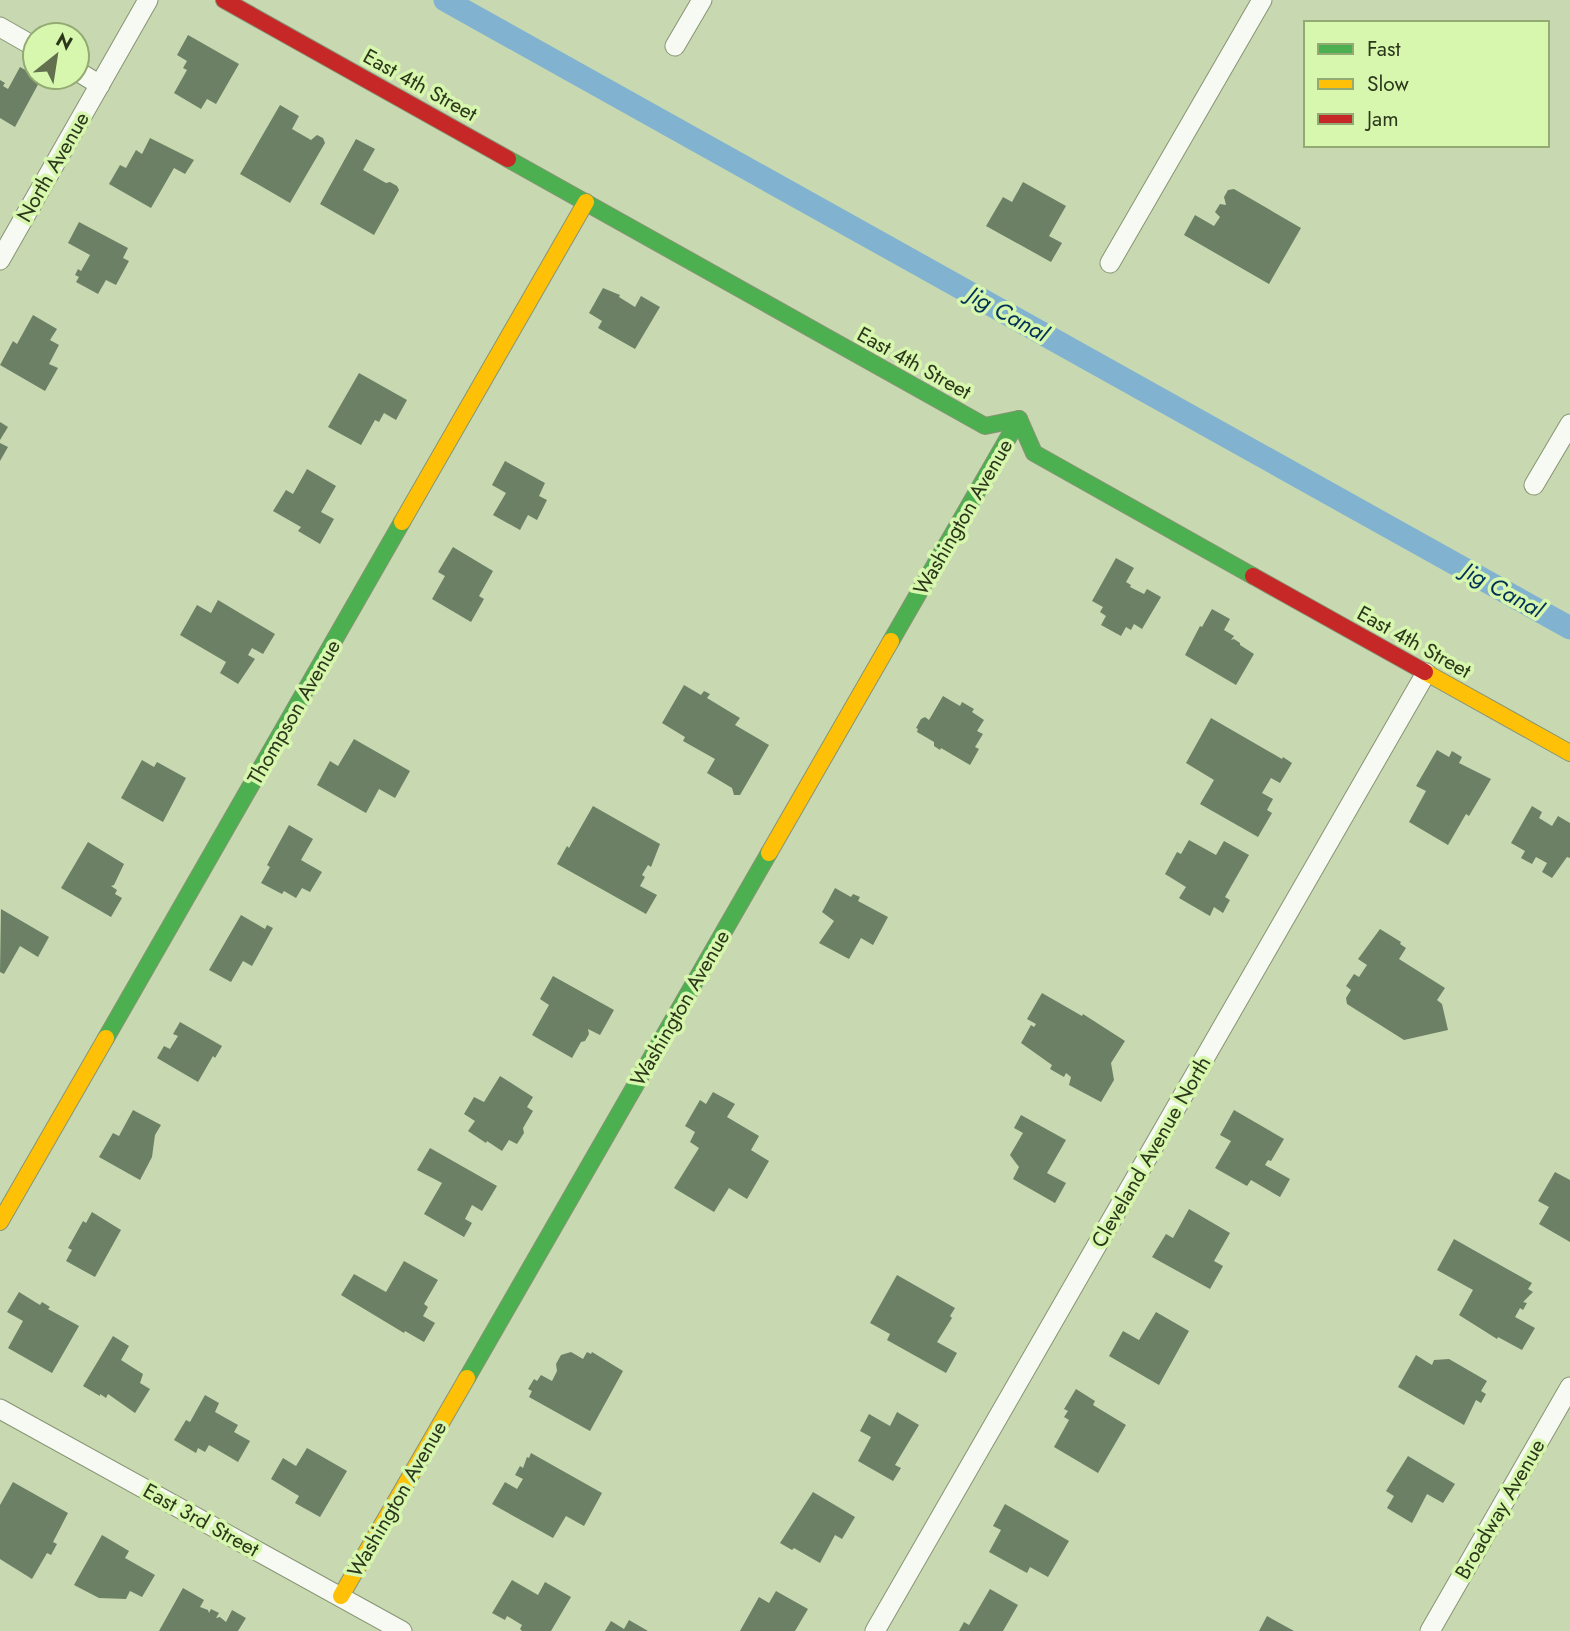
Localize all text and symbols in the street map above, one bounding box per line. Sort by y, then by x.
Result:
north arrow [21,21,91,91]
legend [1304,21,1549,147]
text: N [51,26,78,57]
text: Fast [1367,34,1400,64]
street label: East 4th Street [358,41,482,129]
text: Slow [1367,69,1409,99]
text: Jam [1364,104,1399,134]
street label: North Avenue [9,106,97,228]
water label: Jig Canal [958,276,1056,351]
street label: East 4th Street [852,319,976,407]
street label: Washington Avenue [906,433,1020,601]
water label: Jig Canal [1453,552,1551,627]
street label: East 4th Street [1352,598,1476,686]
street label: Thompson Avenue [240,634,348,790]
street label: Washington Avenue [623,924,737,1092]
street label: Cleveland Avenue North [1084,1051,1218,1253]
street label: Washington Avenue [340,1415,454,1583]
street label: Broadway Avenue [1448,1433,1552,1585]
street label: East 3rd Street [138,1476,264,1564]

